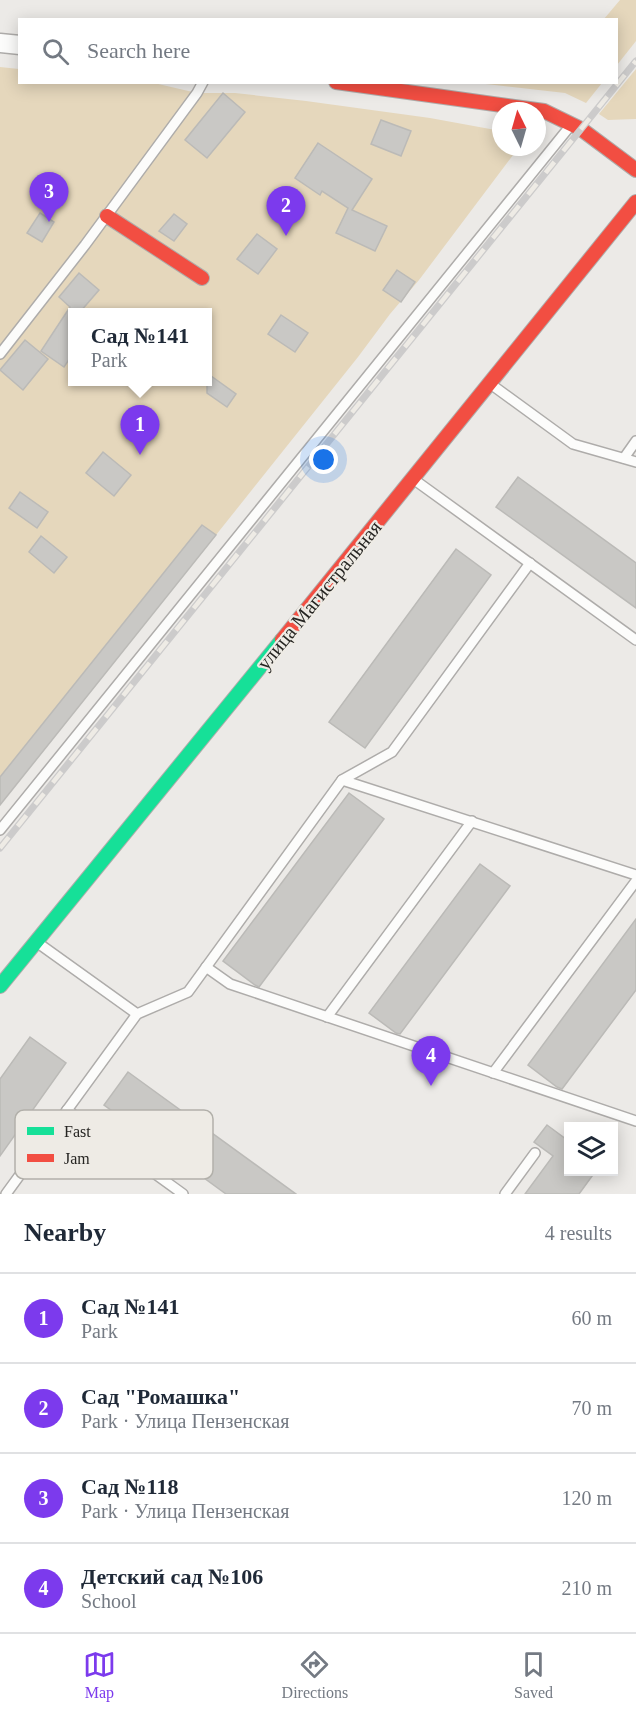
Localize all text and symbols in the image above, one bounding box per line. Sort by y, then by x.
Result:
search box [18,18,618,84]
icon: search [39,35,72,68]
text: Search here [87,38,190,63]
north arrow [492,102,546,156]
pin: 3 [29,172,68,222]
pin: 2 [266,186,306,236]
popup [68,308,212,386]
text: Сад №141 [91,323,189,348]
text: Park [91,349,127,371]
pin: 1 [120,406,160,455]
your location [309,445,338,474]
street label: улица Магистральная [252,516,386,674]
pin: 4 [412,1036,450,1086]
legend [15,1110,213,1179]
map controls [564,1122,618,1176]
button: layers [564,1122,618,1176]
text: Fast [64,1123,91,1140]
text: Jam [64,1150,90,1167]
text: Nearby [24,1218,106,1247]
text: 4 results [545,1222,612,1244]
text: Сад №141 [81,1294,180,1319]
text: 1 [39,1307,49,1329]
text: 60 m [571,1307,612,1329]
text: Park [81,1320,118,1342]
text: Сад "Ромашка" [81,1384,240,1409]
text: 2 [39,1397,49,1419]
text: 70 m [571,1397,612,1419]
text: Park · Улица Пензенская [81,1410,289,1432]
text: Сад №118 [81,1474,178,1499]
text: 3 [39,1487,49,1509]
text: 120 m [561,1487,612,1509]
text: Park · Улица Пензенская [81,1500,289,1522]
text: Детский сад №106 [81,1564,263,1589]
text: 4 [39,1577,49,1599]
text: 210 m [561,1577,612,1599]
text: School [81,1590,137,1612]
tab: Map [83,1648,116,1702]
tab: Directions [282,1648,348,1702]
tab: Saved [514,1648,553,1702]

